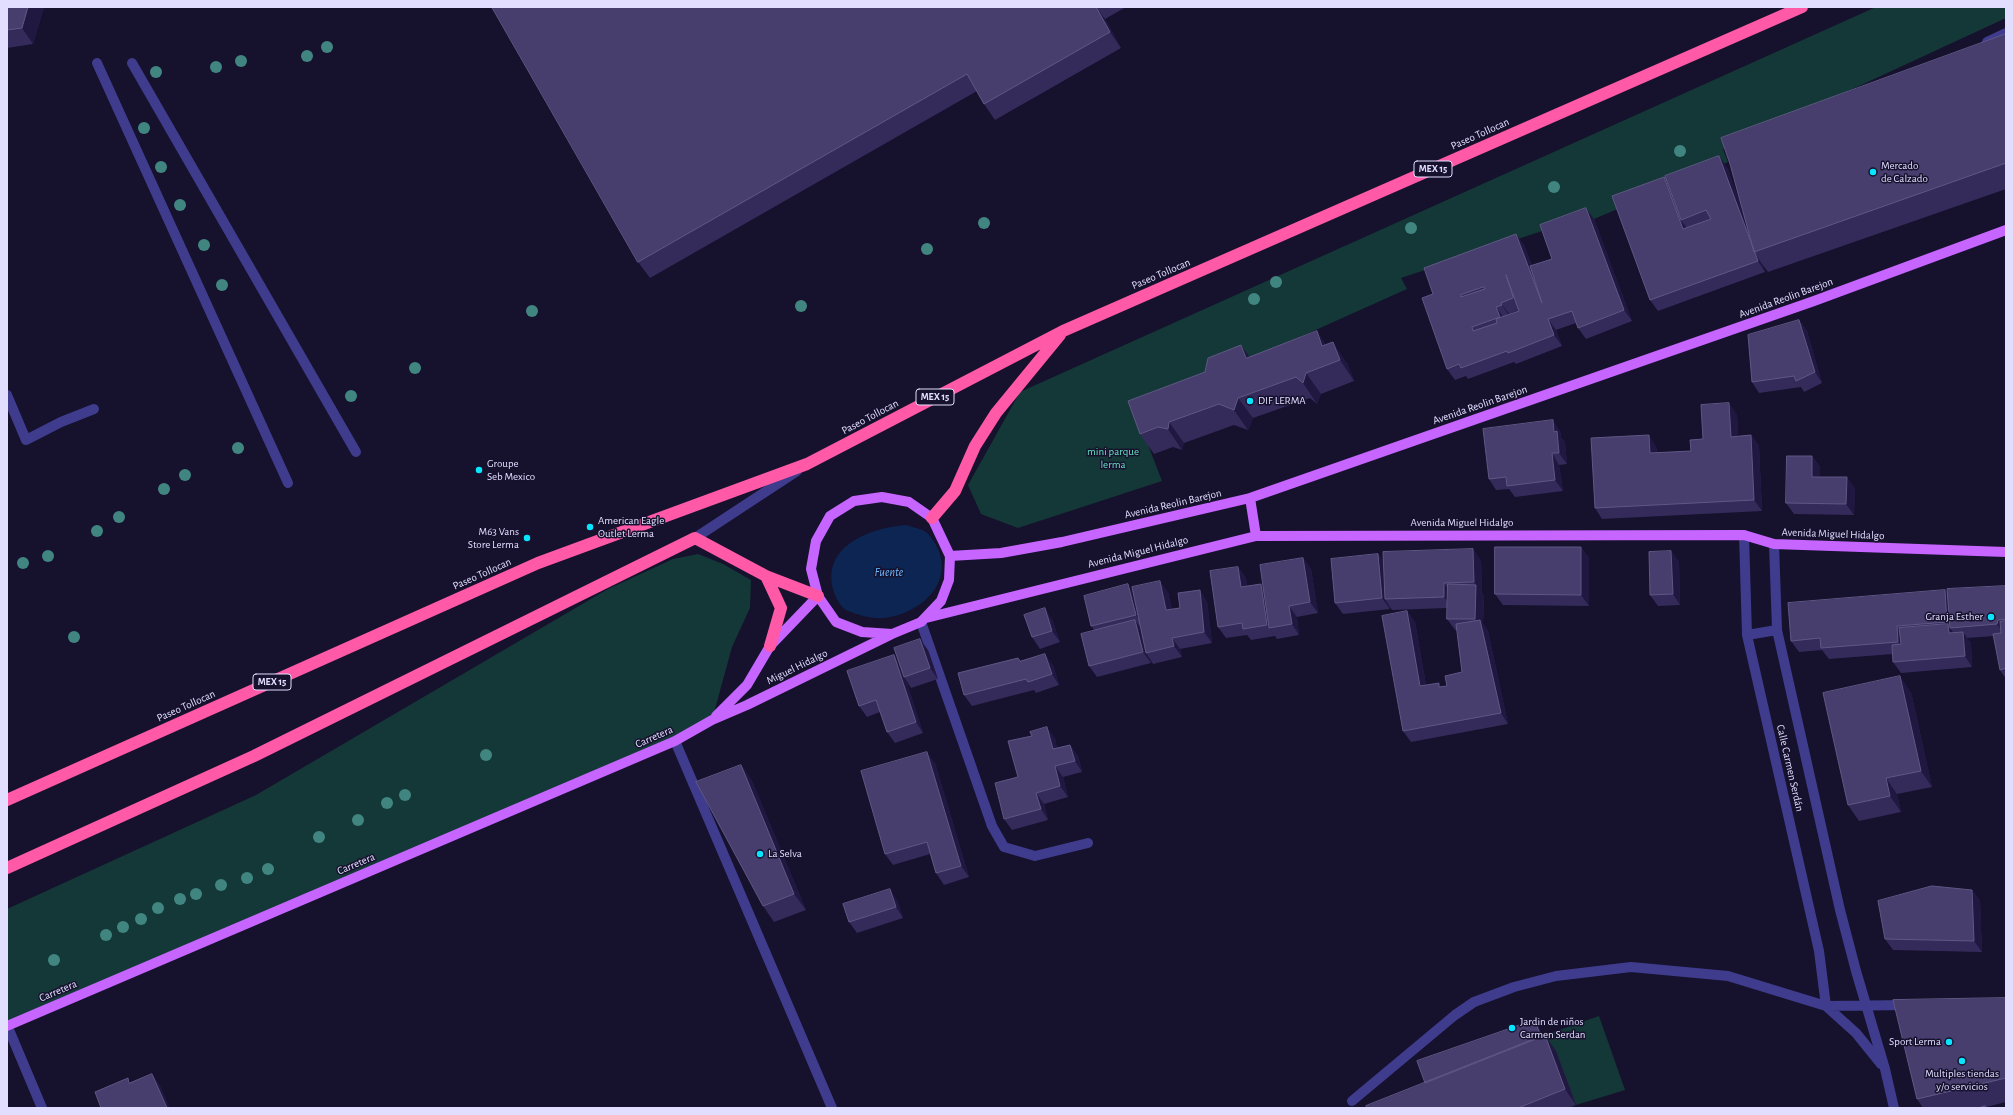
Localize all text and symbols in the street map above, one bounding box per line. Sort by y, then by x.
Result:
street label: Paseo Tollocan [1449,115,1511,153]
place label: Mercado de Calzado [1881,159,1928,185]
road number: MEX 15 [1414,161,1452,177]
marker: Mercado de Calzado [1868,167,1878,177]
street label: Paseo Tollocan [1130,256,1192,292]
street label: Avenida Reolin Barejon [1737,275,1835,321]
street label: Avenida Reolin Barejon [1431,383,1529,427]
road number: MEX 15 [916,389,954,405]
place label: DIF LERMA [1258,394,1306,408]
street label: Paseo Tollocan [839,396,901,438]
marker: DIF LERMA [1245,396,1255,406]
park label: mini parque lerma [1087,445,1139,471]
place label: Groupe Seb Mexico [487,457,535,483]
marker: Groupe Seb Mexico [474,465,484,475]
street label: Avenida Reolin Barejon [1123,486,1223,522]
place label: American Eagle Outlet Lerma [598,514,664,540]
street label: Avenida Miguel Hidalgo [1411,516,1513,530]
marker: American Eagle Outlet Lerma [585,522,595,532]
place label: M63 Vans Store Lerma [468,525,519,551]
street label: Avenida Miguel Hidalgo [1781,526,1885,542]
marker: M63 Vans Store Lerma [522,533,532,543]
street label: Avenida Miguel Hidalgo [1086,533,1190,571]
street label: Paseo Tollocan [451,555,513,593]
water label: Fuente [875,565,903,579]
place label: Granja Esther [1925,610,1983,624]
marker: Granja Esther [1986,612,1996,622]
street label: Miguel Hidalgo [764,647,830,687]
road number: MEX 15 [253,674,291,690]
street label: Paseo Tollocan [155,687,217,725]
street label: Carretera [633,723,675,751]
street label: Calle Carmen Serdán [1774,723,1806,813]
place label: La Selva [768,847,802,861]
marker: La Selva [755,849,765,859]
street label: Carretera [335,850,377,878]
street label: Carretera [37,977,79,1005]
place label: Jardin de niños Carmen Serdan [1520,1015,1586,1041]
marker: Jardin de niños Carmen Serdan [1507,1023,1517,1033]
place label: Sport Lerma [1889,1035,1941,1049]
marker: Sport Lerma [1944,1037,1954,1047]
marker: Multiples tiendas y/o servicios [1957,1056,1967,1066]
place label: Multiples tiendas y/o servicios [1925,1067,1999,1093]

